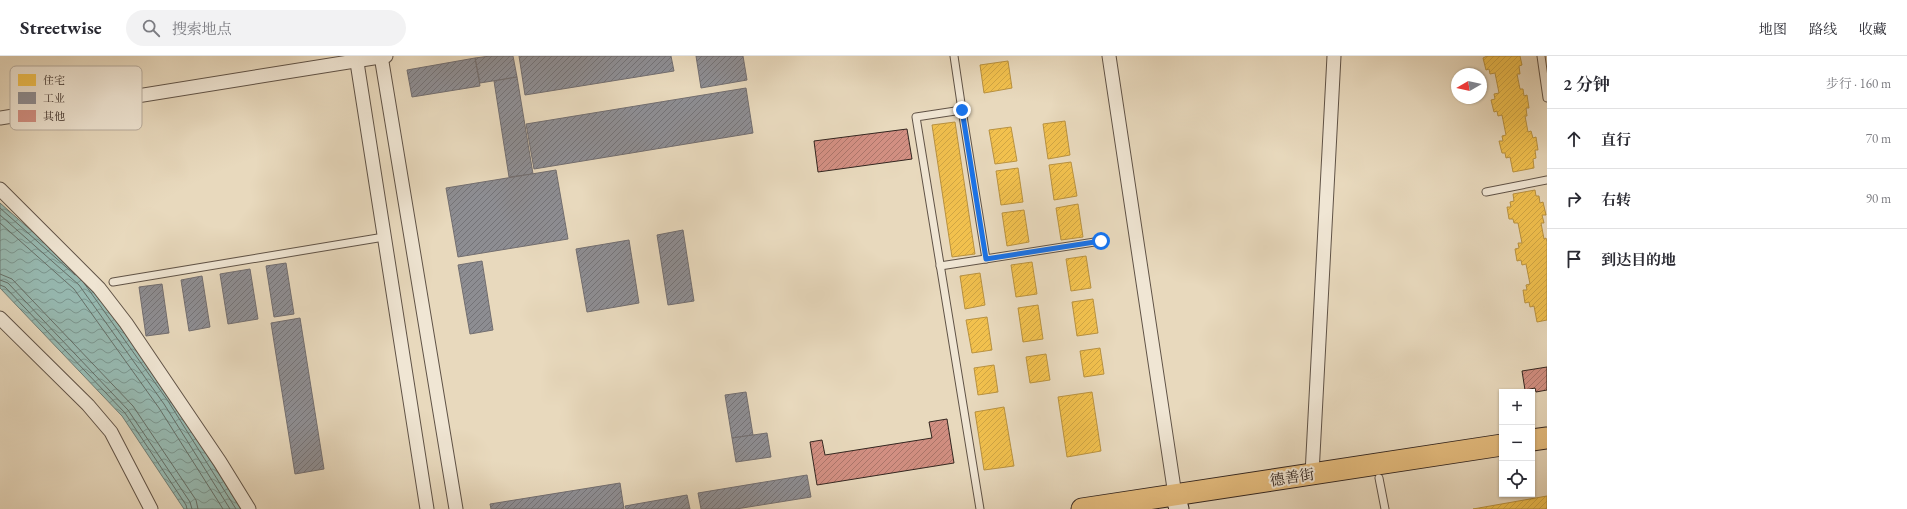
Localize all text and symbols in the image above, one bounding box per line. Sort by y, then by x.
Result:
search box [126,10,406,46]
text: Streetwise [20,15,102,40]
icon: search [140,17,162,39]
text: 搜索地点 [172,19,232,38]
text: 地图 [1759,20,1787,38]
text: 路线 [1809,20,1837,38]
text: 收藏 [1859,20,1887,38]
legend [10,66,142,130]
north arrow [1451,68,1487,104]
text: 住宅 [43,73,65,87]
text: 2 分钟 [1563,73,1610,95]
text: 步行 · 160 m [1826,75,1891,92]
text: 工业 [43,91,65,105]
route end [953,101,971,119]
text: 其他 [43,109,65,123]
icon: ahead [1563,128,1585,150]
text: 直行 [1601,130,1631,149]
text: 70 m [1866,130,1891,147]
icon: right [1563,188,1585,210]
text: 右转 [1601,190,1631,209]
text: 90 m [1866,190,1891,207]
route start [1092,232,1110,250]
icon: arrive [1563,248,1585,270]
text: 到达目的地 [1601,250,1676,269]
map controls [1499,389,1535,497]
button: + [1499,389,1535,425]
button: − [1499,425,1535,461]
button: locate [1499,461,1535,497]
street label: 德善街 [1268,464,1316,490]

